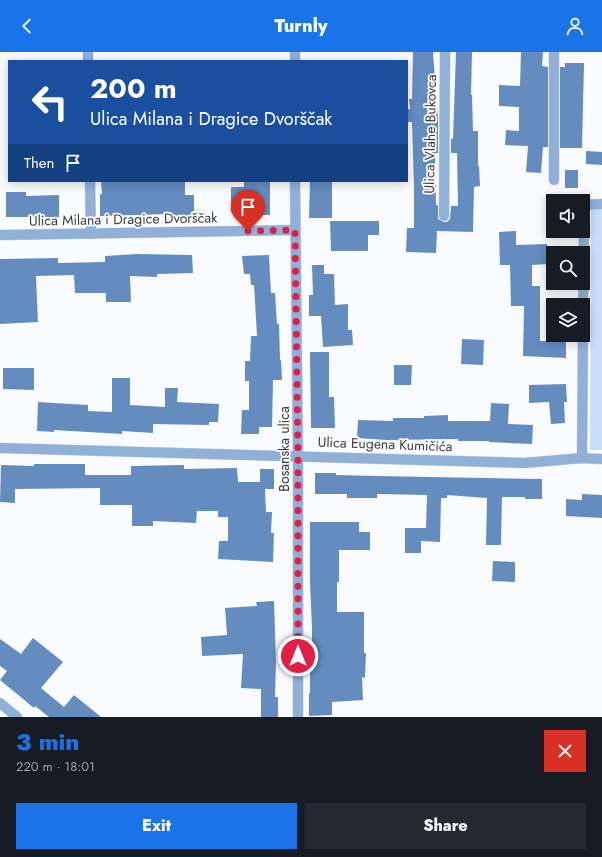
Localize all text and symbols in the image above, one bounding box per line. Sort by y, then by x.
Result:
text: Turnly [274,13,328,39]
icon: back [16,15,38,37]
icon: person [564,15,586,37]
text: 200 m [90,68,177,109]
street label: Ulica Vlahe Bukovca [419,74,441,194]
icon: left [24,76,76,128]
text: Ulica Milana i Dragice Dvorščak [90,106,332,132]
text: Then [24,152,54,174]
icon: arrive [62,152,84,174]
pin [231,190,265,231]
map controls [546,194,590,342]
button: sound [546,194,590,238]
icon: arrive [237,196,259,218]
street label: Ulica Milana i Dragice Dvorščak [29,207,218,231]
button: search [546,246,590,290]
button: layers [546,298,590,342]
street label: Bosanska ulica [274,406,294,492]
street label: Ulica Eugena Kumičića [317,432,453,456]
position arrow [277,635,319,677]
text: 3 min [16,724,80,759]
button: close [544,730,586,772]
text: 220 m · 18:01 [16,757,95,776]
button: Exit [16,803,297,849]
button: Share [305,803,586,849]

